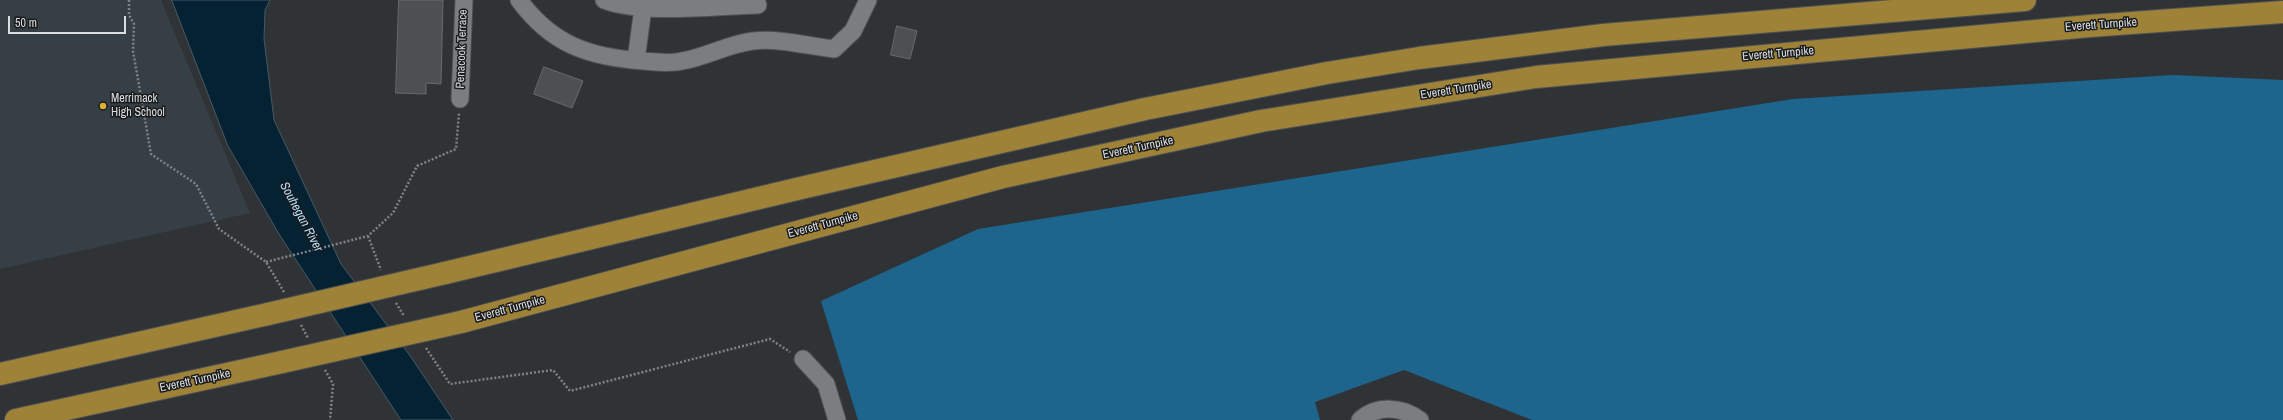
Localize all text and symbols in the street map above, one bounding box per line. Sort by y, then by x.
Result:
scale bar [10,8,128,34]
street label: Penacook Terrace [453,9,471,89]
text: 50 m [15,15,37,31]
street label: Everett Turnpike [2065,15,2137,35]
street label: Everett Turnpike [1742,44,1814,64]
street label: Everett Turnpike [1419,77,1493,103]
place label: Merrimack High School [111,92,165,120]
marker: Merrimack High School [98,101,108,111]
street label: Everett Turnpike [1101,133,1175,163]
water label: Souhegan River [276,179,326,255]
street label: Everett Turnpike [786,209,860,241]
street label: Everett Turnpike [473,293,547,325]
street label: Everett Turnpike [158,366,232,396]

